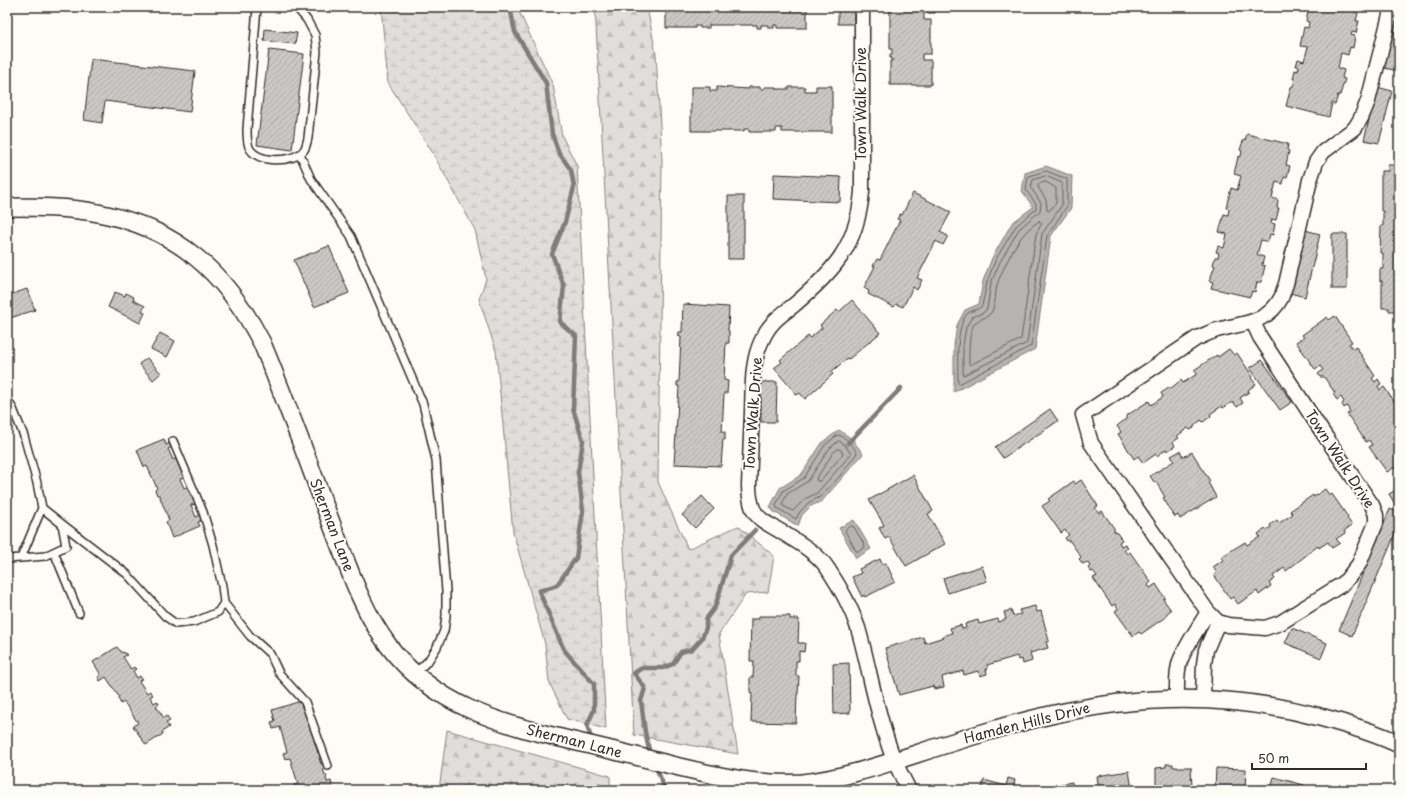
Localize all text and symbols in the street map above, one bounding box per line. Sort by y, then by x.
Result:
street label: Town Walk Drive [850,47,871,161]
street label: Town Walk Drive [738,357,767,471]
street label: Town Walk Drive [1301,405,1380,512]
street label: Sherman Lane [305,475,360,574]
street label: Hamden Hills Drive [962,697,1092,748]
street label: Sherman Lane [524,719,624,763]
scale bar [1252,745,1366,771]
text: 50 m [1258,749,1289,767]

